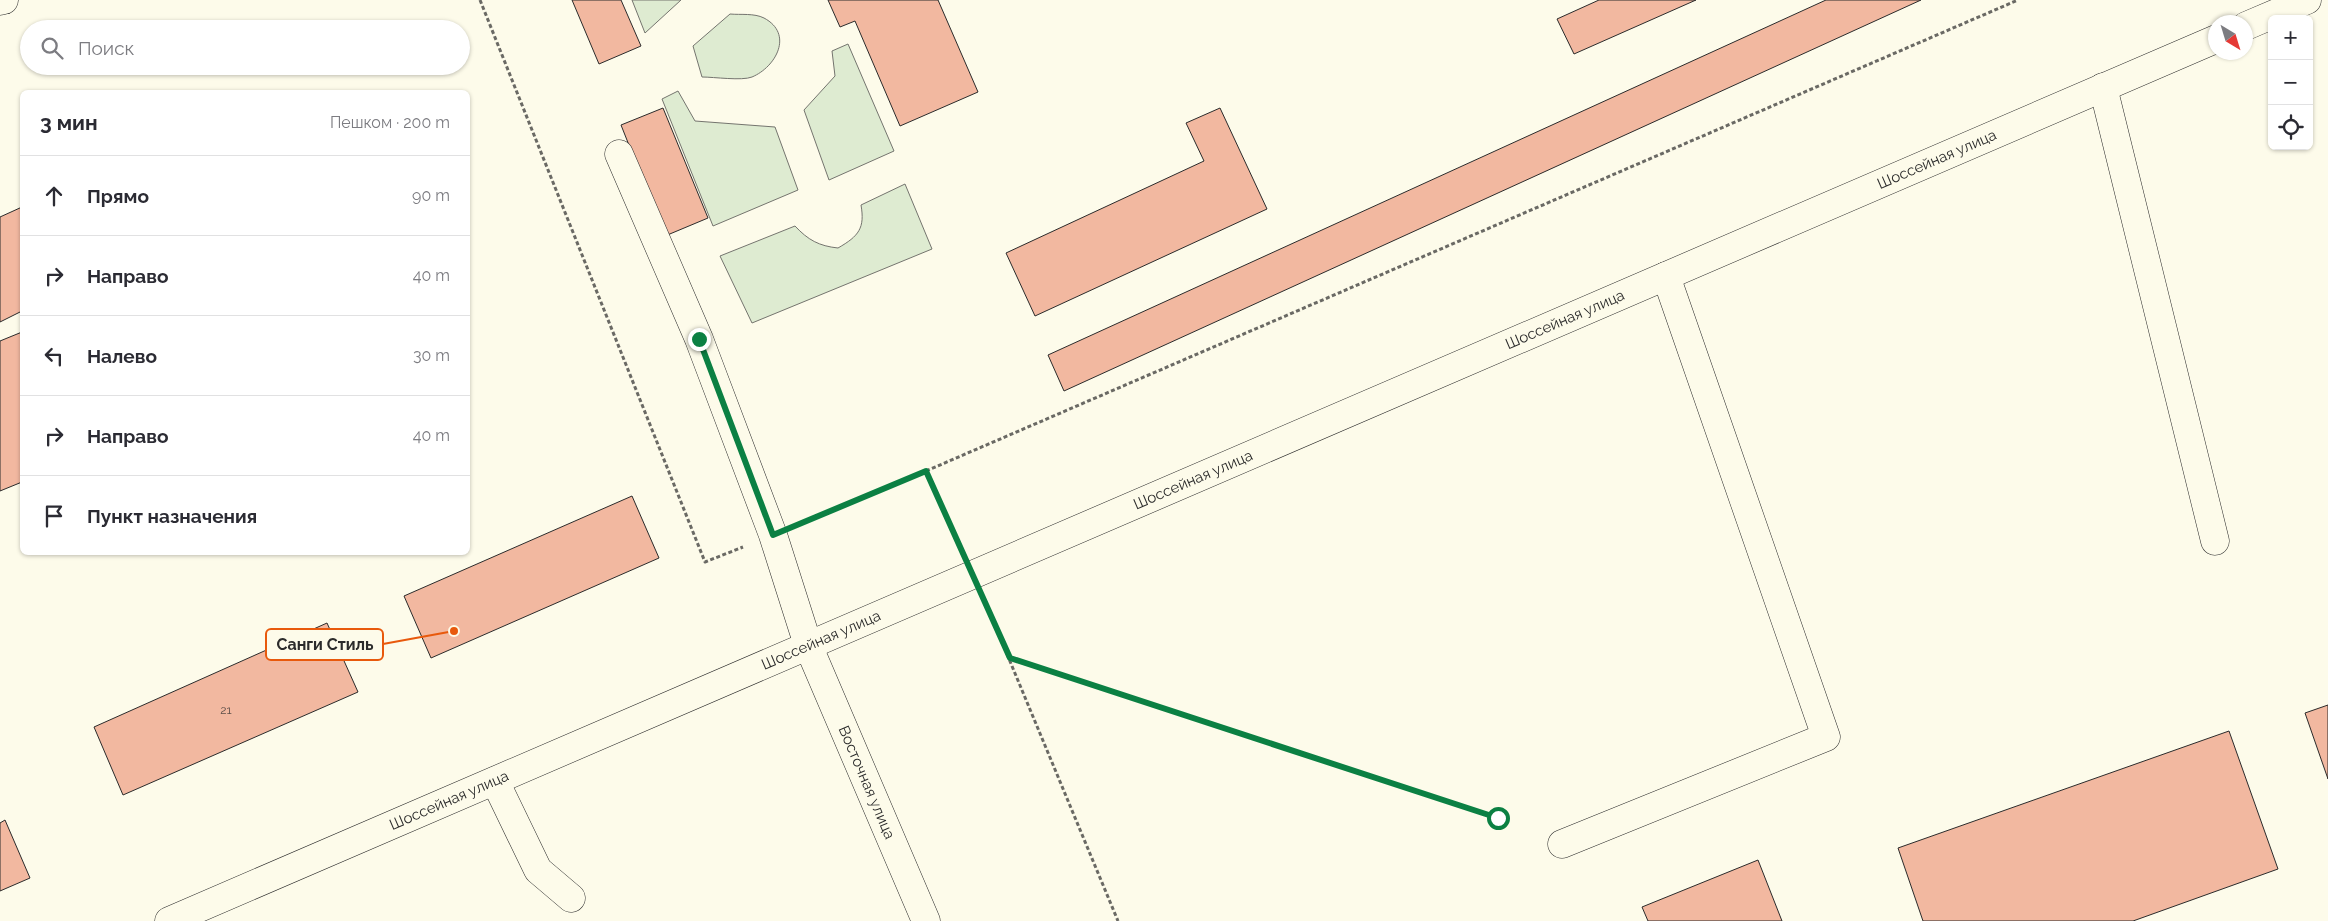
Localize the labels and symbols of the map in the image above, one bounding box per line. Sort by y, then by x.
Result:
north arrow [2208,15,2253,60]
street label: Шоссейная улица [1875,126,1999,193]
street label: Шоссейная улица [1503,286,1627,353]
route end [688,328,711,351]
street label: Шоссейная улица [1131,446,1255,513]
street label: Шоссейная улица [759,606,883,674]
callout: Санги Стиль [266,629,383,660]
text: Санги Стиль [277,635,374,654]
house number: 21 [220,703,232,717]
street label: Восточная улица [835,723,899,842]
street label: Шоссейная улица [387,767,511,834]
route start [1487,807,1510,830]

